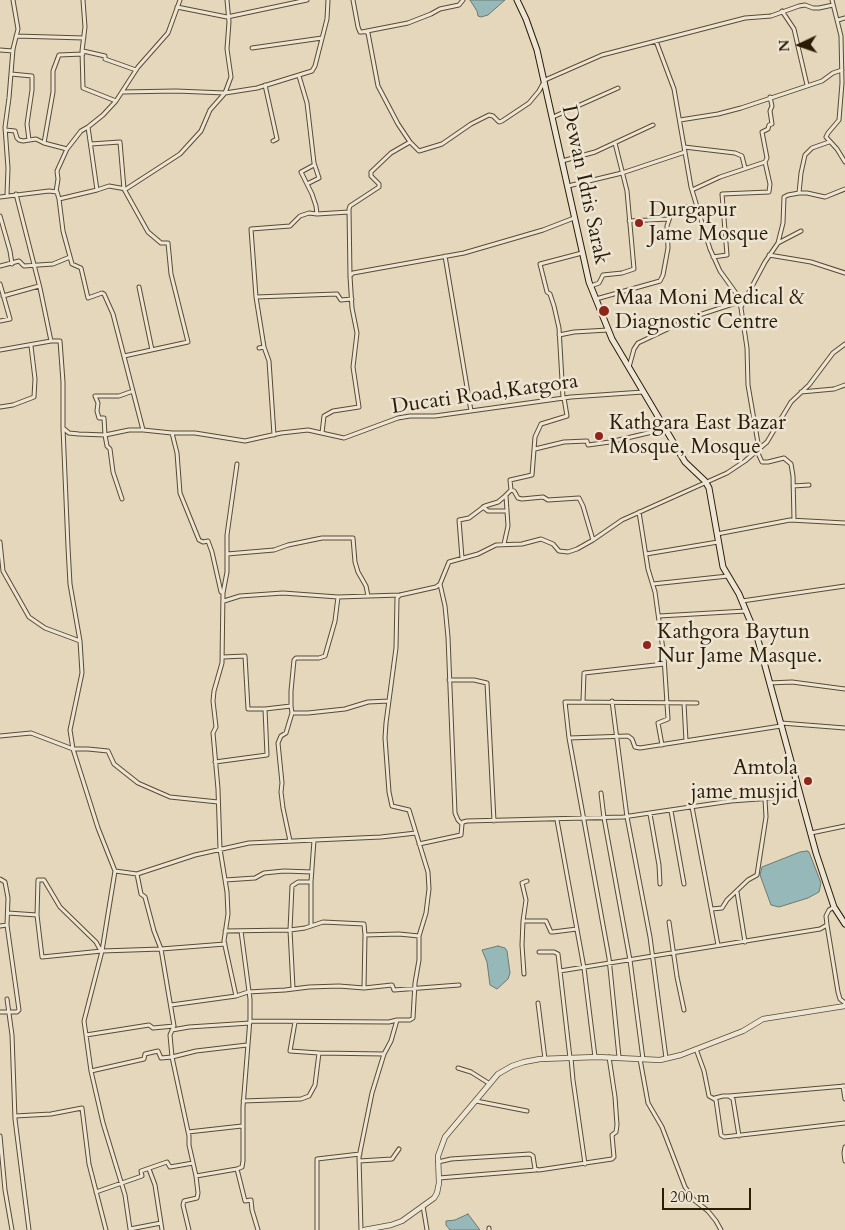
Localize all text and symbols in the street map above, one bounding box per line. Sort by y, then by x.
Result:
north arrow [775,20,825,70]
text: N [775,39,794,52]
street label: Dewan Idris Sarak [555,103,613,267]
place label: Durgapur Jame Mosque [649,198,769,248]
marker: Durgapur Jame Mosque [633,217,645,229]
place label: Maa Moni Medical & Diagnostic Centre [615,286,805,336]
marker: Maa Moni Medical & Diagnostic Centre [597,304,611,318]
street label: Ducati Road,Katgora [390,369,580,421]
place label: Kathgara East Bazar Mosque, Mosque [609,411,786,461]
marker: Kathgara East Bazar Mosque, Mosque [593,430,605,442]
place label: Kathgora Baytun Nur Jame Masque. [657,620,822,670]
marker: Kathgora Baytun Nur Jame Masque. [641,639,653,651]
place label: Amtola jame musjid [691,756,798,806]
marker: Amtola jame musjid [802,775,814,787]
scale bar [665,1178,754,1210]
text: 200 m [670,1187,710,1207]

